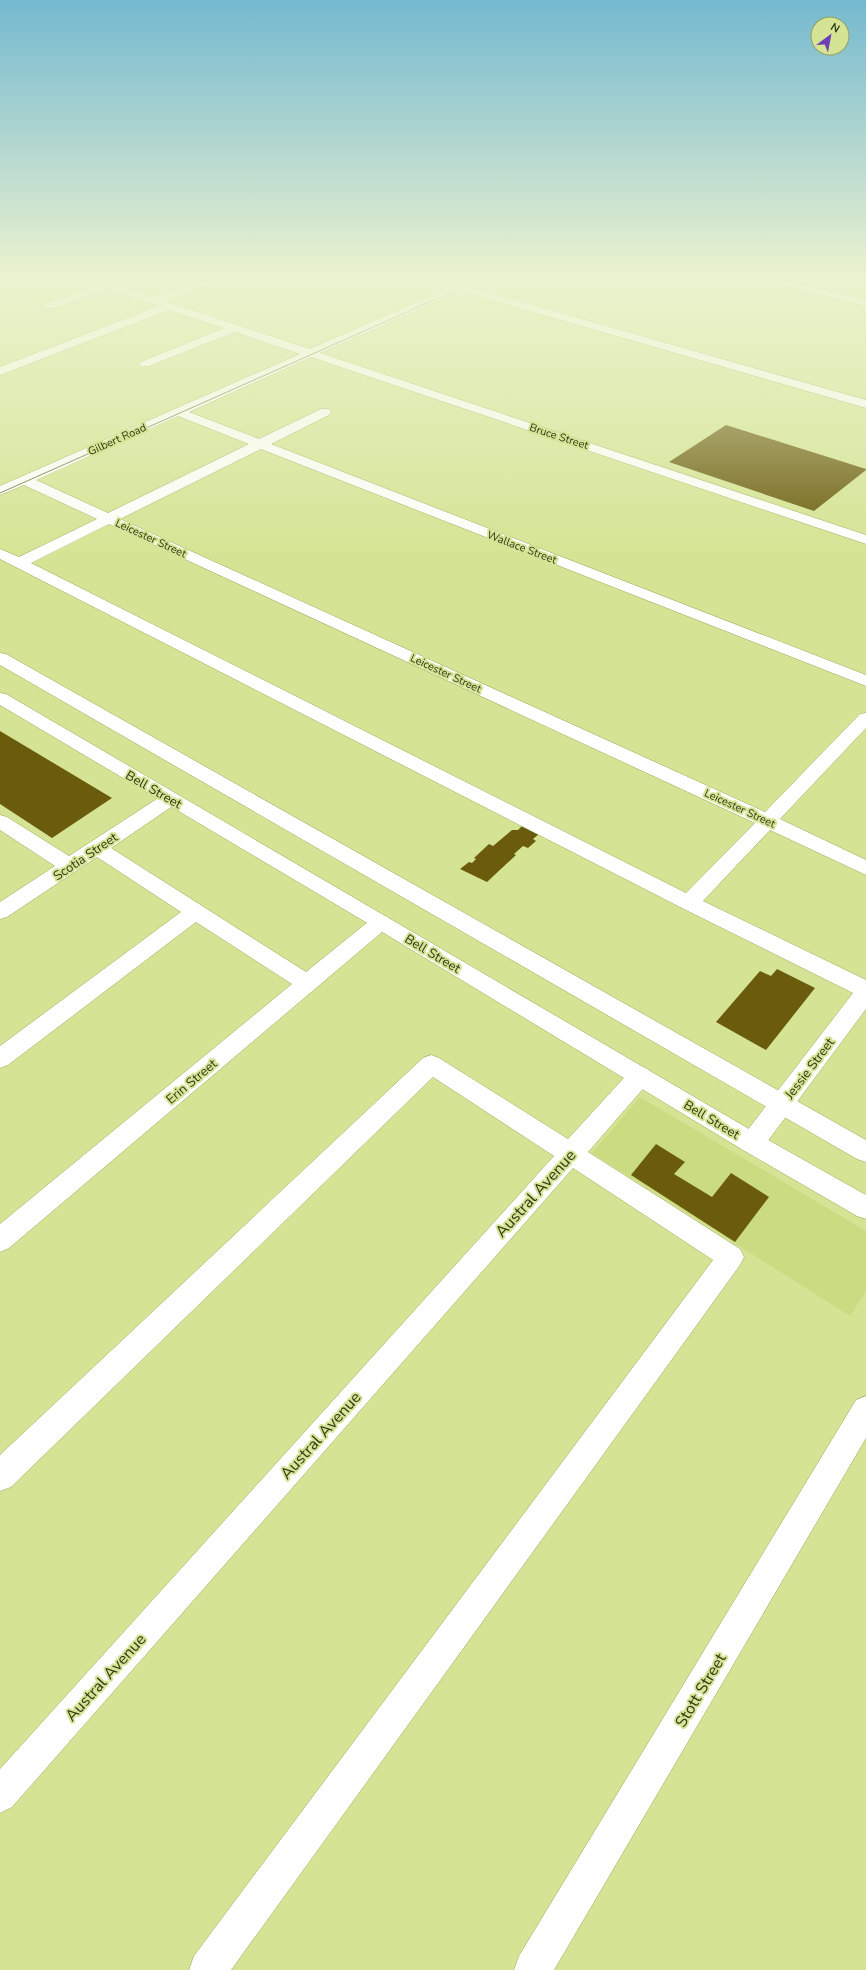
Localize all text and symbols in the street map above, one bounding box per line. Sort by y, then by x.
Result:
north arrow [810,16,850,56]
text: N [828,19,843,36]
street label: Gilbert Road [86,420,149,459]
street label: Bruce Street [527,420,590,453]
street label: Leicester Street [113,515,189,562]
street label: Wallace Street [485,527,559,568]
street label: Leicester Street [408,650,484,697]
street label: Bell Street [122,767,185,813]
street label: Leicester Street [702,785,778,832]
street label: Scotia Street [50,828,122,885]
street label: Bell Street [401,930,464,978]
street label: Jessie Street [780,1034,839,1104]
street label: Erin Street [162,1055,221,1108]
street label: Bell Street [680,1096,743,1144]
street label: Austral Avenue [490,1145,581,1242]
street label: Austral Avenue [275,1387,366,1484]
street label: Austral Avenue [60,1629,151,1726]
street label: Stott Street [670,1649,732,1732]

